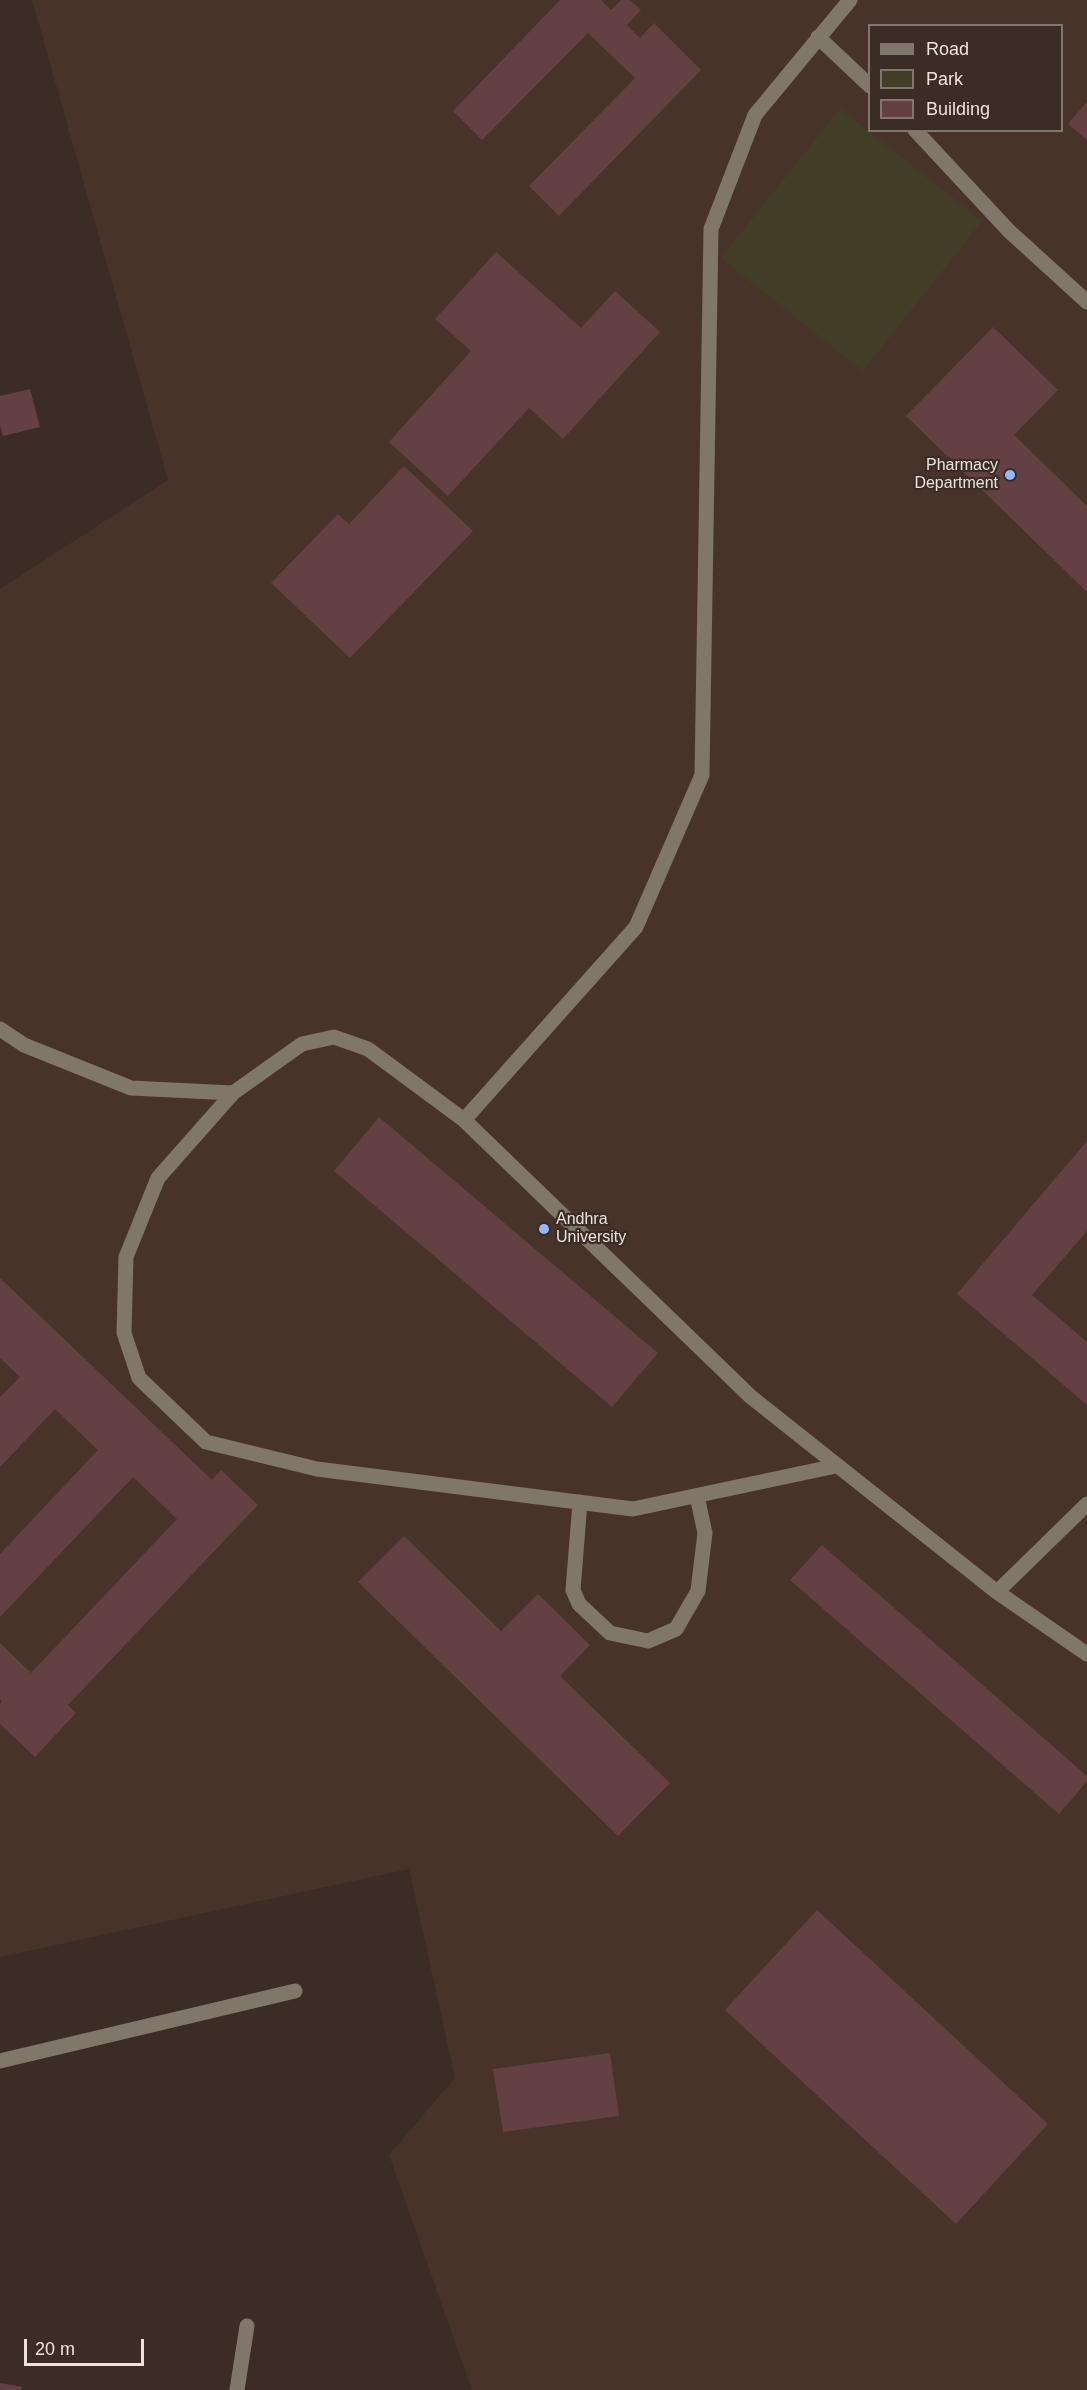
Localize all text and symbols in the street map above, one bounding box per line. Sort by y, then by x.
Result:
legend [868,24,1063,132]
text: Road [926,39,969,59]
text: Park [926,69,963,89]
text: Building [926,99,990,119]
place label: Pharmacy Department [914,456,998,494]
marker: Pharmacy Department [1003,468,1017,482]
place label: Andhra University [556,1210,626,1248]
marker: Andhra University [537,1222,551,1236]
scale bar [27,2327,147,2365]
text: 20 m [35,2339,75,2359]

